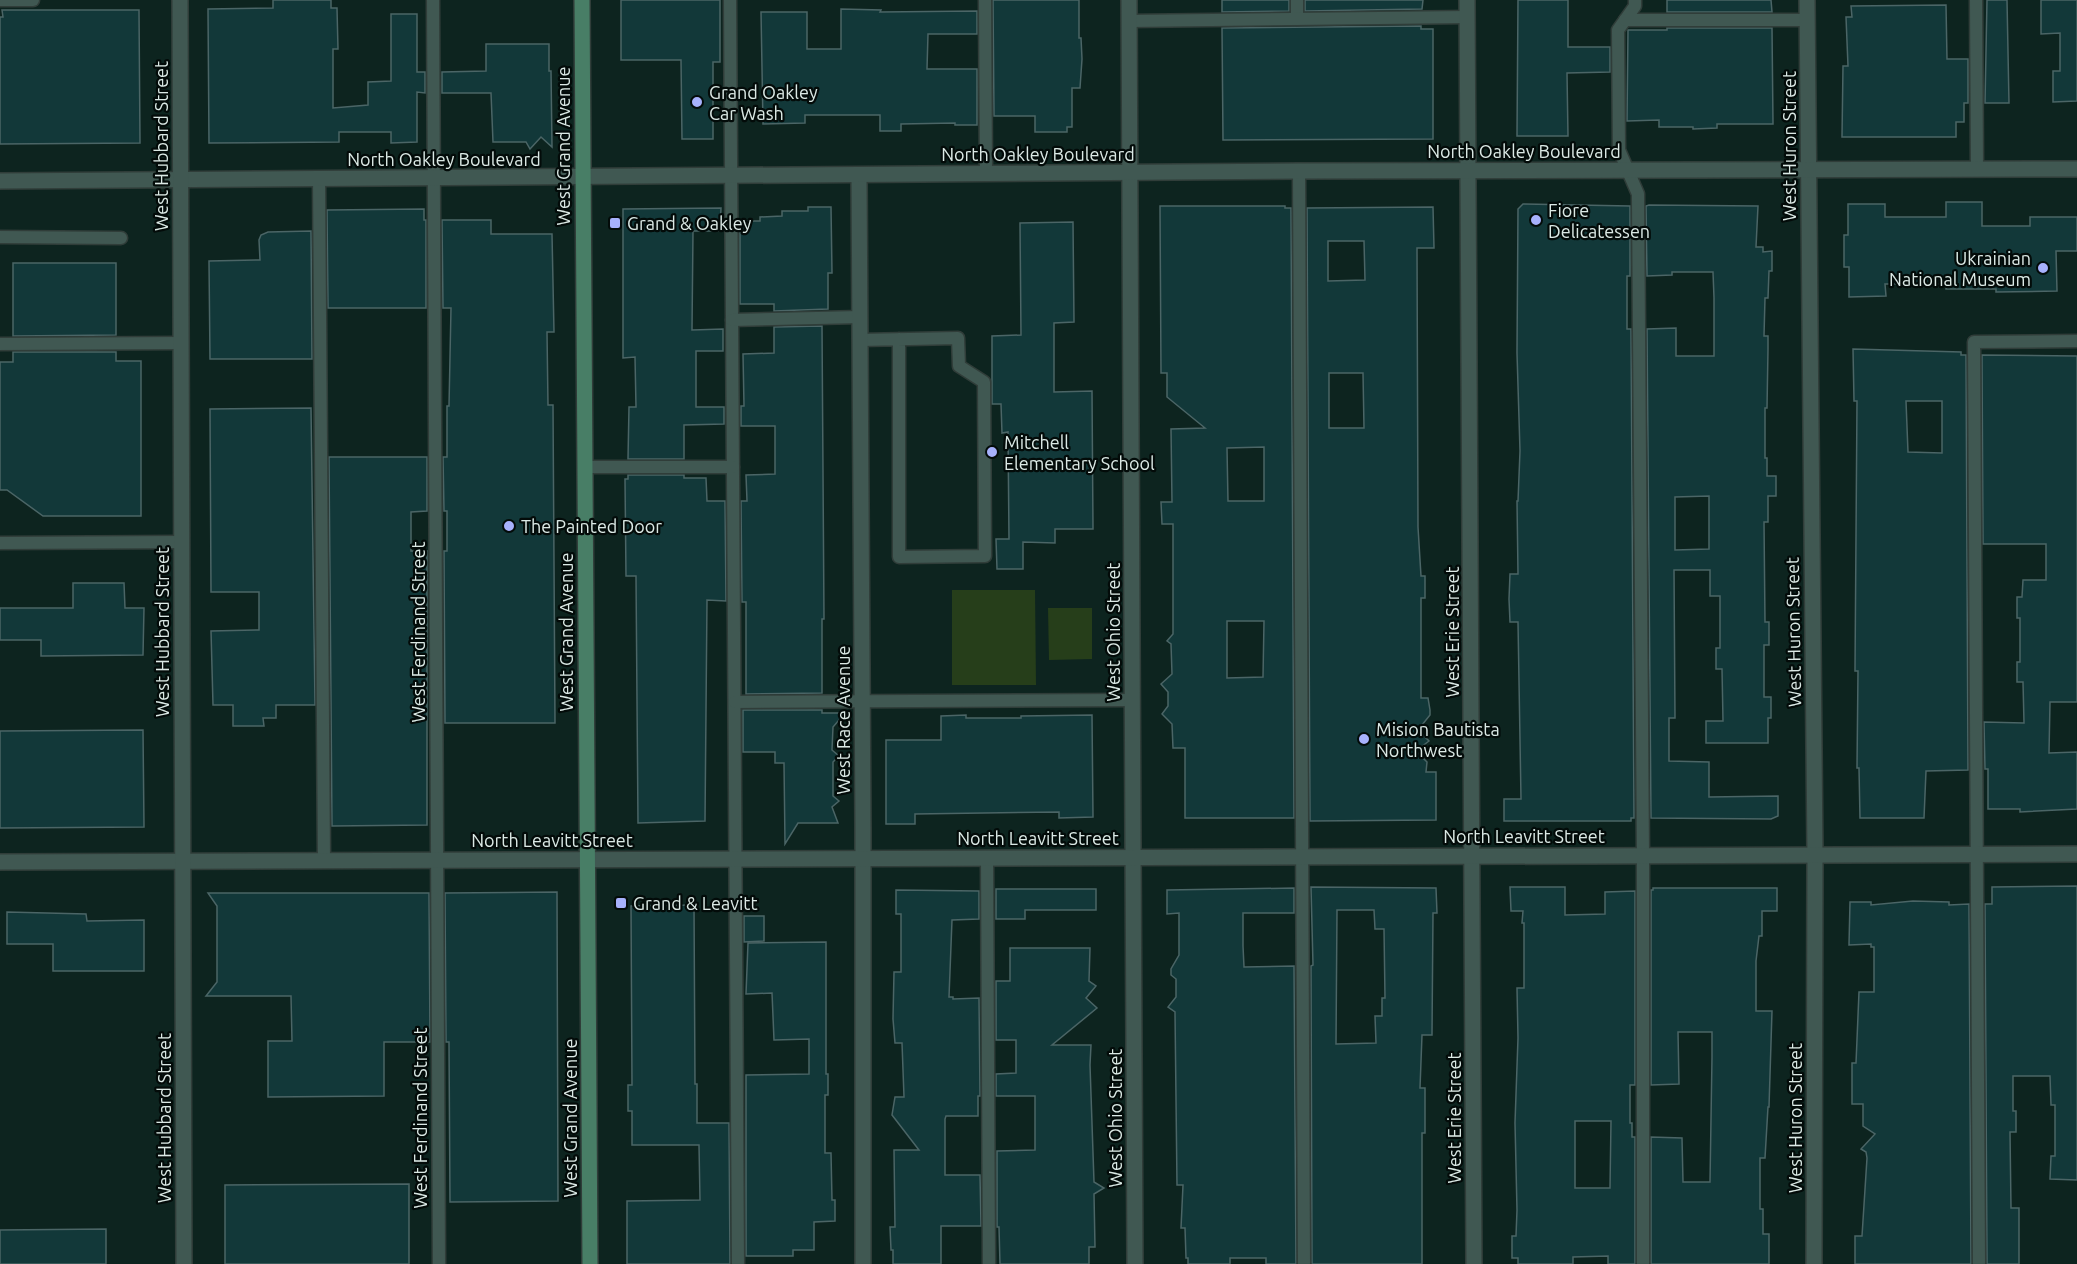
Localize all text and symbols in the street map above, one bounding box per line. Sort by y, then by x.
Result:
street label: West Hubbard Street [151,61,171,231]
street label: West Grand Avenue [553,67,573,225]
street label: West Huron Street [1779,71,1799,221]
place label: Grand Oakley Car Wash [709,82,818,123]
marker: Grand Oakley Car Wash [690,95,704,109]
street label: North Oakley Boulevard [1427,141,1621,161]
street label: North Oakley Boulevard [941,144,1135,164]
street label: North Oakley Boulevard [347,149,541,169]
place label: Fiore Delicatessen [1548,200,1650,241]
place label: Grand & Oakley [627,213,752,233]
marker: Fiore Delicatessen [1529,213,1543,227]
marker: Grand & Oakley [608,216,622,230]
place label: Ukrainian National Museum [1889,248,2031,289]
marker: Ukrainian National Museum [2036,261,2050,275]
place label: Mitchell Elementary School [1004,432,1155,473]
marker: Mitchell Elementary School [985,445,999,459]
place label: The Painted Door [521,516,662,536]
marker: The Painted Door [502,519,516,533]
street label: West Ferdinand Street [408,541,428,723]
street label: West Hubbard Street [152,547,172,717]
street label: West Grand Avenue [556,553,576,711]
street label: West Huron Street [1782,557,1804,707]
street label: West Ohio Street [1103,563,1123,701]
street label: West Erie Street [1442,567,1462,697]
street label: West Race Avenue [833,646,853,794]
place label: Mision Bautista Northwest [1376,719,1500,760]
marker: Mision Bautista Northwest [1357,732,1371,746]
street label: North Leavitt Street [1443,826,1605,846]
street label: North Leavitt Street [957,828,1119,848]
street label: North Leavitt Street [471,830,633,850]
place label: Grand & Leavitt [633,893,757,913]
marker: Grand & Leavitt [614,896,628,910]
street label: West Ferdinand Street [410,1027,430,1209]
street label: West Hubbard Street [154,1033,174,1203]
street label: West Grand Avenue [560,1039,580,1197]
street label: West Huron Street [1785,1043,1805,1193]
street label: West Ohio Street [1105,1049,1125,1187]
street label: West Erie Street [1444,1053,1464,1183]

